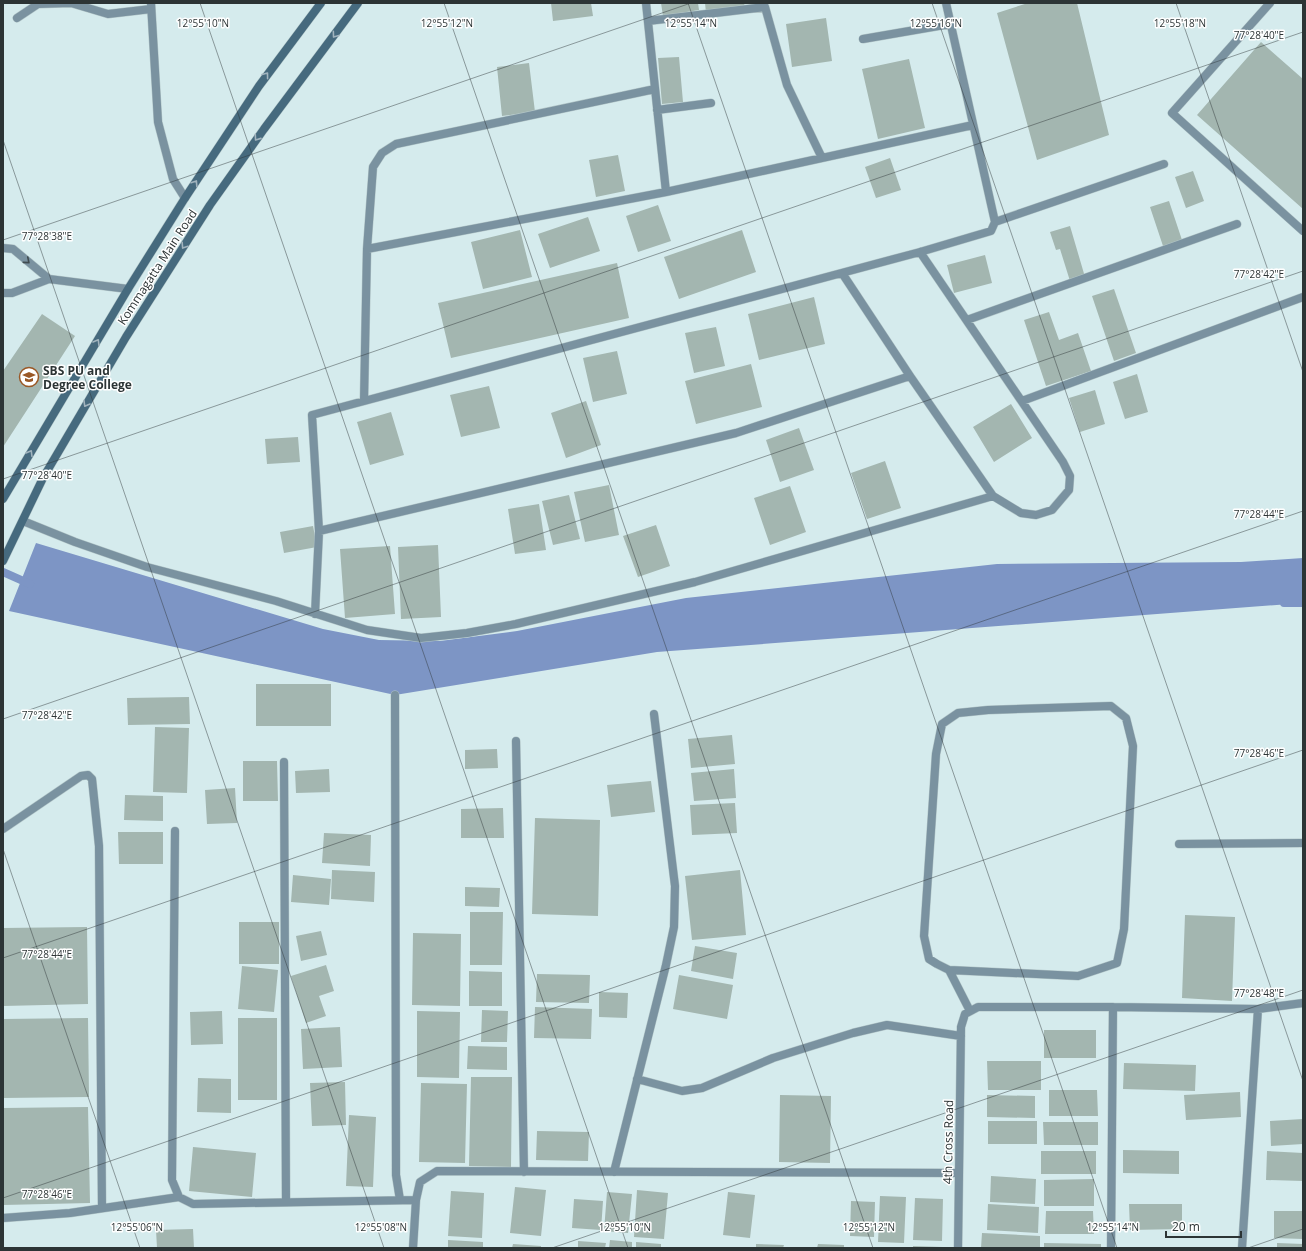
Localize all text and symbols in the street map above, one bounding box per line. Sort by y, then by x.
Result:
text: 12°55'10"N [177,16,229,30]
text: 12°55'12"N [421,16,473,30]
text: 12°55'14"N [665,16,717,30]
text: 12°55'16"N [910,16,962,30]
text: 12°55'18"N [1154,16,1206,30]
text: 77°28'40"E [1234,28,1284,42]
one-way arrow [333,30,340,37]
one-way arrow [262,73,269,80]
one-way arrow [255,134,262,141]
one-way arrow [190,181,197,188]
street label: Kommagatta Main Road [113,206,201,328]
text: 77°28'38"E [22,229,72,243]
one-way arrow [181,242,189,249]
one-way arrow [22,256,30,263]
text: 77°28'42"E [1234,267,1284,281]
one-way arrow [92,339,99,346]
place label: SBS PU and Degree College [43,362,132,393]
school or university icon: SBS PU and Degree College [18,366,40,388]
one-way arrow [84,400,91,407]
one-way arrow [26,450,33,457]
text: 77°28'40"E [22,468,72,482]
text: 77°28'44"E [1234,507,1284,521]
text: 77°28'42"E [22,708,72,722]
text: 77°28'46"E [1234,746,1284,760]
text: 77°28'44"E [22,947,72,961]
text: 77°28'48"E [1234,986,1284,1000]
street label: 4th Cross Road [939,1100,957,1184]
text: 77°28'46"E [22,1187,72,1201]
scale bar [1166,1213,1241,1239]
text: 20 m [1172,1218,1200,1235]
text: 12°55'06"N [111,1220,163,1234]
text: 12°55'08"N [355,1220,407,1234]
text: 12°55'10"N [599,1220,651,1234]
text: 12°55'12"N [843,1220,895,1234]
text: 12°55'14"N [1087,1220,1139,1234]

